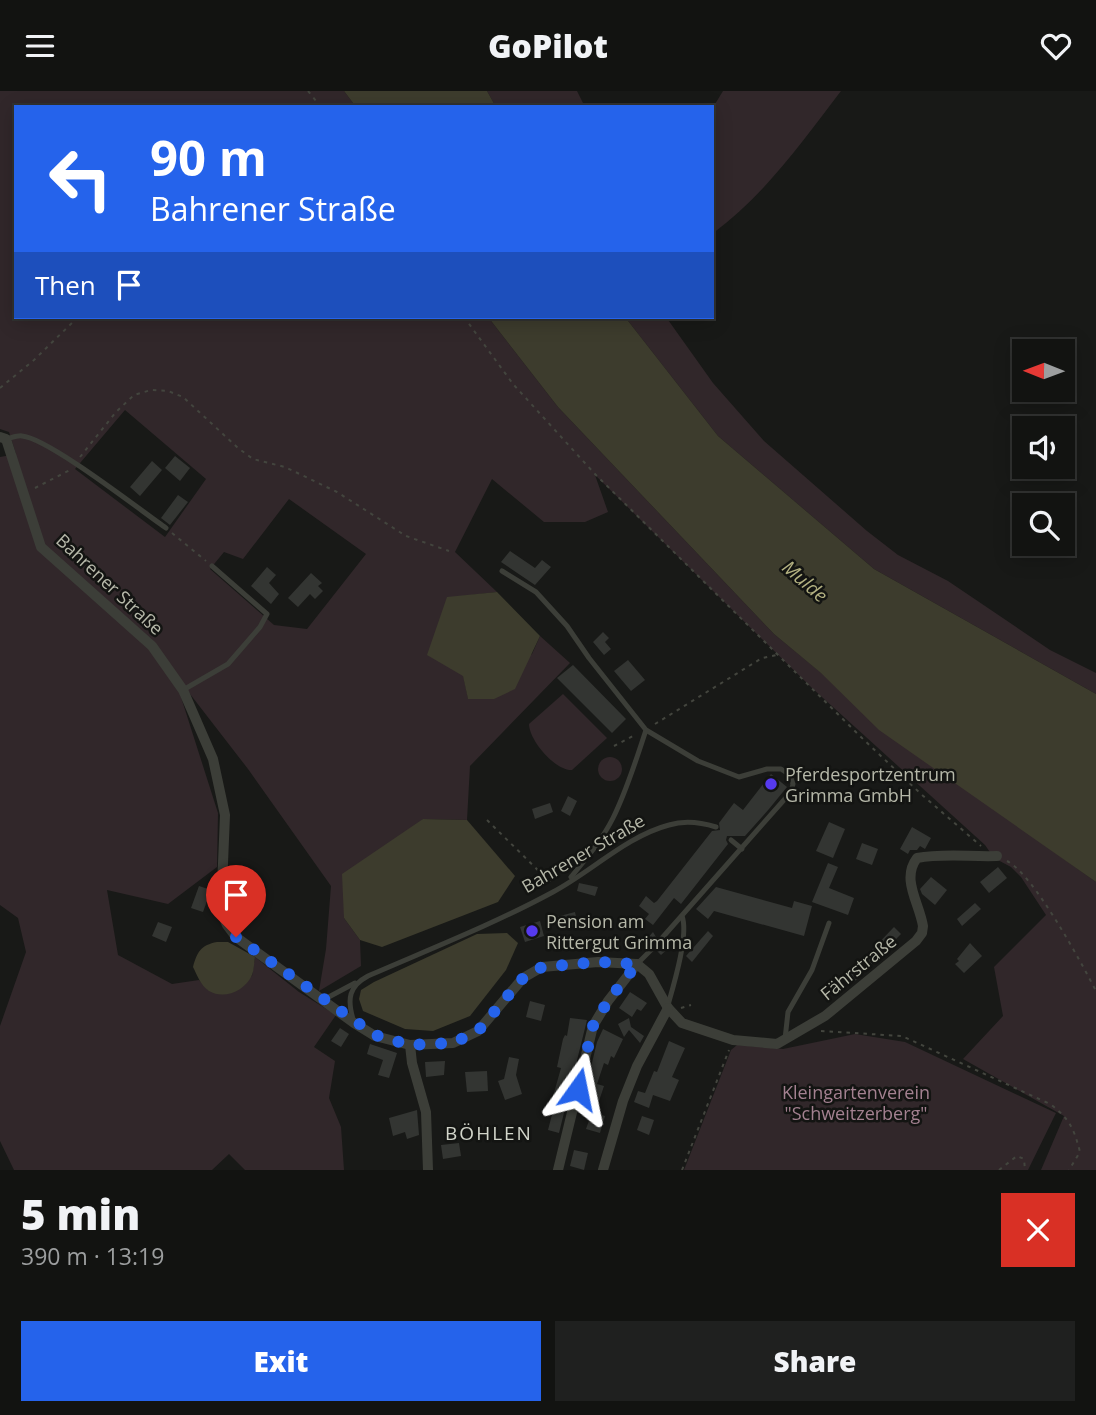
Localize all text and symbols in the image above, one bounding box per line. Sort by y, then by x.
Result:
text: GoPilot [488,24,608,67]
icon: menu [21,27,59,65]
icon: heart [1037,27,1075,65]
text: 90 m [150,124,267,190]
icon: left [35,133,126,224]
text: Bahrener Straße [150,187,396,230]
icon: arrive [110,266,148,304]
text: Then [35,267,96,303]
north arrow [1012,339,1074,403]
map controls [1012,339,1075,556]
button: sound [1012,416,1075,479]
button: search [1012,493,1075,556]
street label: Bahrener Straße [51,528,169,640]
water label: Mulde [777,554,833,608]
place label: Pferdesportzentrum Grimma GmbH [785,762,956,807]
marker: Pferdesportzentrum Grimma GmbH [763,776,779,792]
street label: Bahrener Straße [517,808,649,898]
pin [206,865,266,937]
icon: arrive [217,876,255,914]
place label: Pension am Rittergut Grimma [546,909,692,954]
marker: Pension am Rittergut Grimma [524,923,540,939]
street label: Fährstraße [815,929,901,1005]
position arrow [541,1052,615,1126]
park label: Kleingartenverein "Schweitzerberg" [782,1080,930,1125]
district label: BÖHLEN [445,1120,533,1146]
text: 5 min [21,1185,140,1242]
button: close [1001,1193,1075,1267]
text: 390 m · 13:19 [21,1240,164,1272]
button: Exit [21,1321,541,1401]
button: Share [555,1321,1075,1401]

